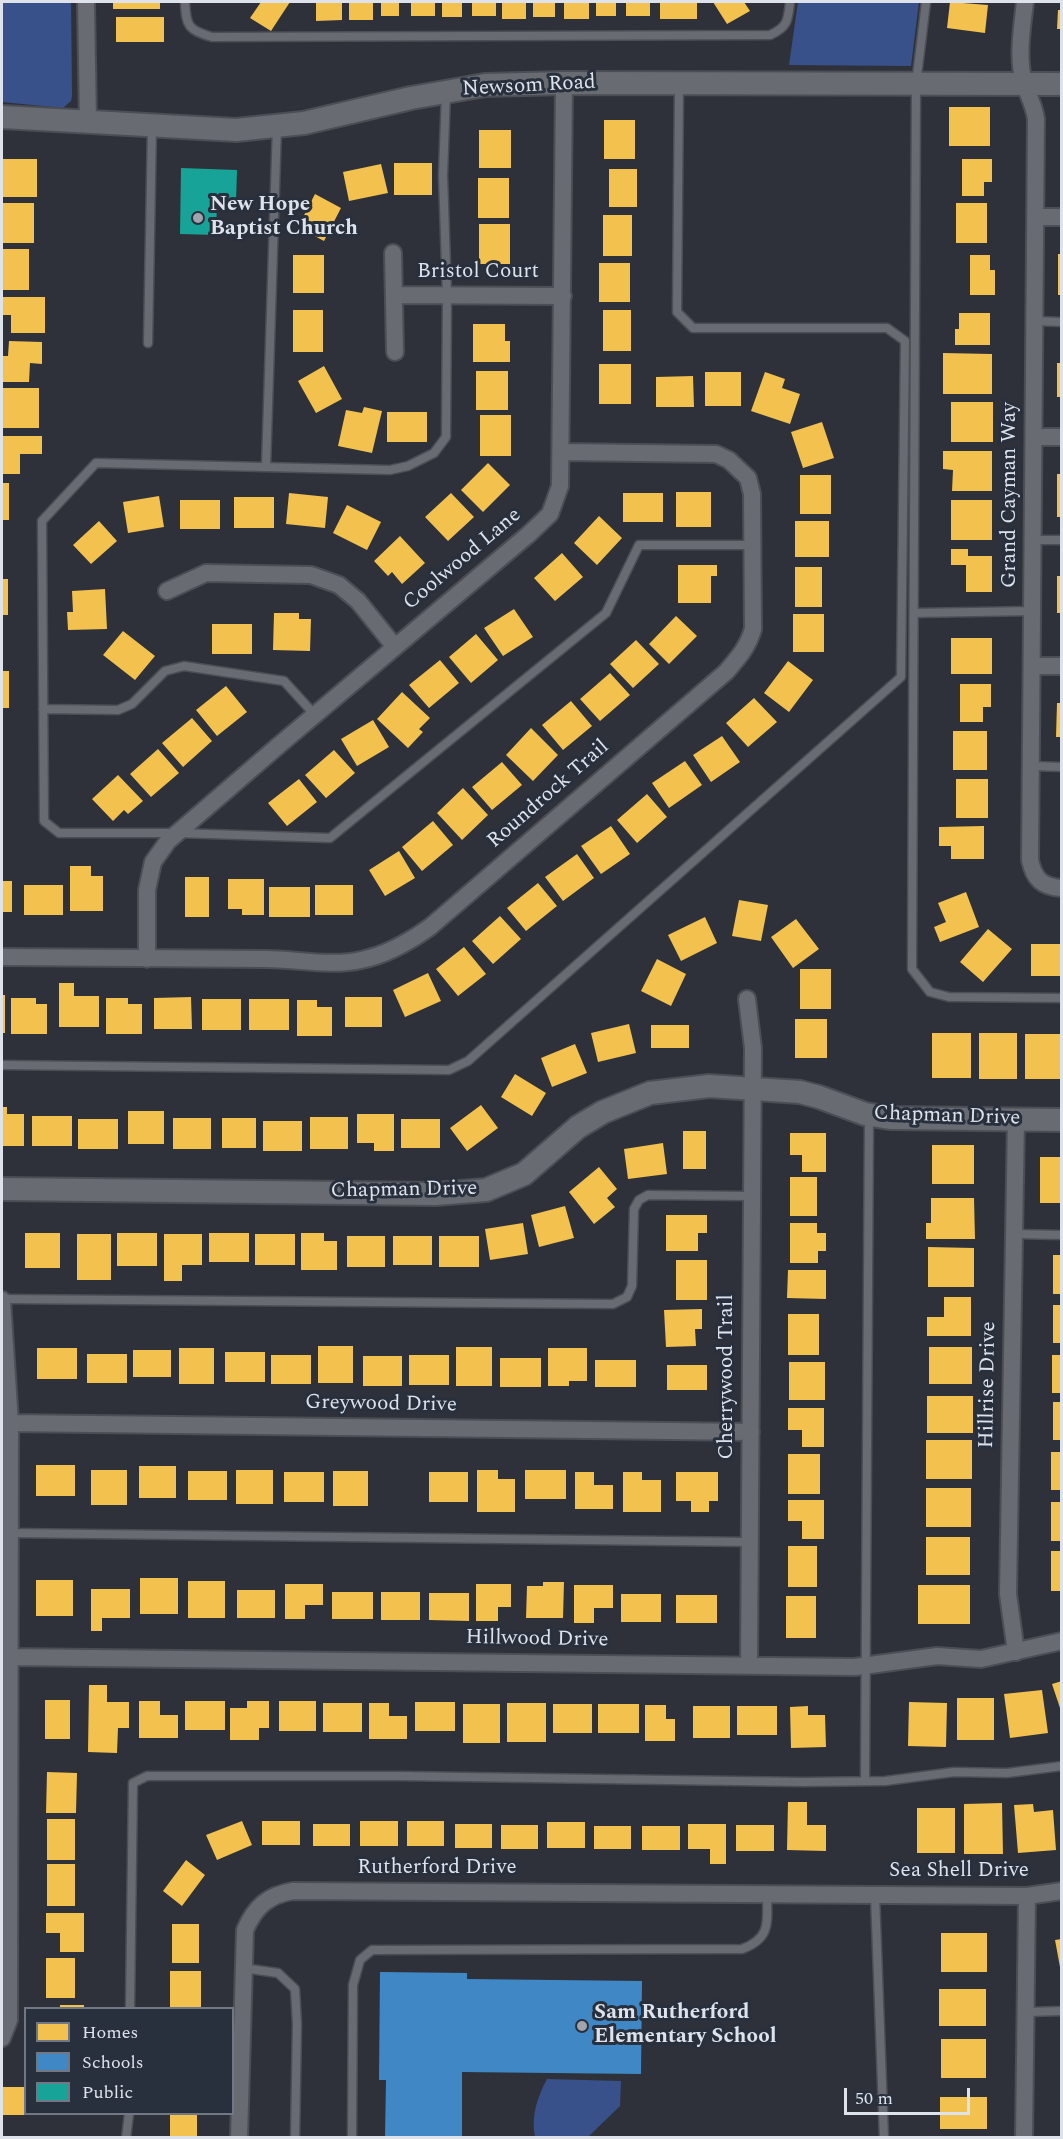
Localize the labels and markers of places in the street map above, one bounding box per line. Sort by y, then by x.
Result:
place label: New Hope Baptist Church [210,193,358,243]
marker: New Hope Baptist Church [191,211,205,225]
place label: Sam Rutherford Elementary School [594,2001,777,2051]
marker: Sam Rutherford Elementary School [575,2019,589,2033]

